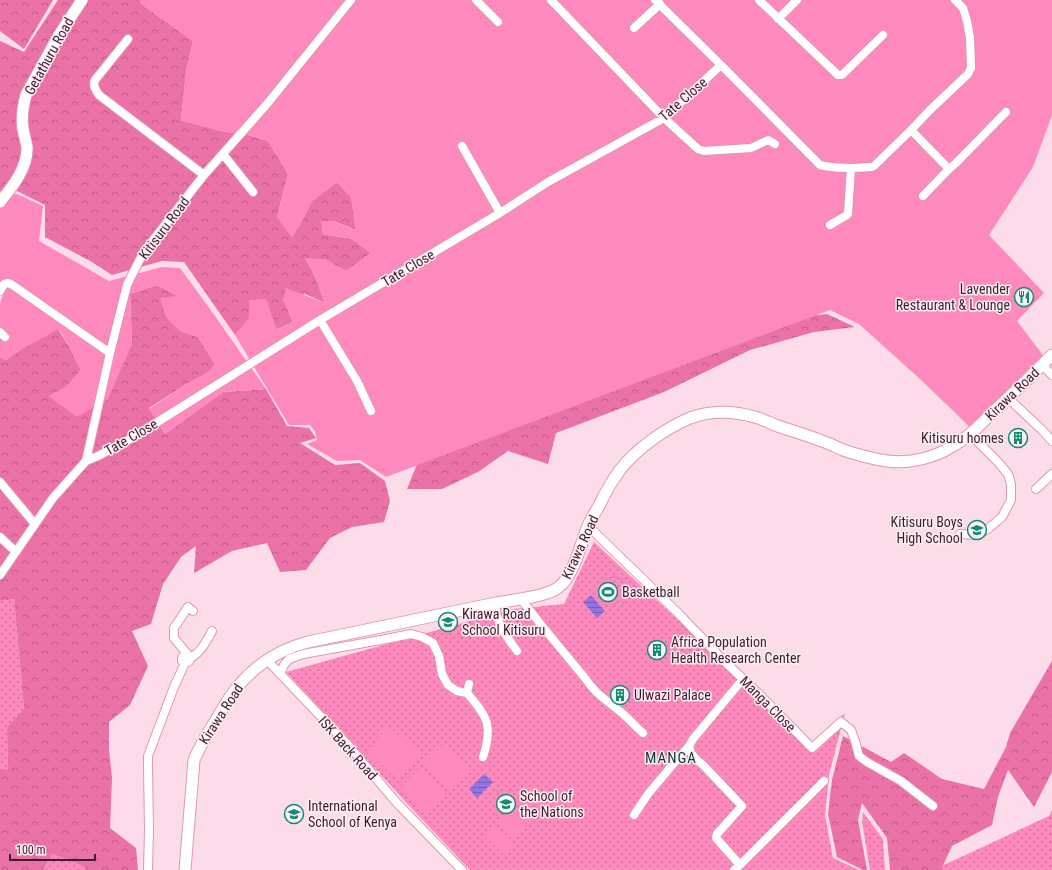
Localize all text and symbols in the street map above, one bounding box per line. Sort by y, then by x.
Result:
street label: Getathuru Road [21,15,77,97]
street label: Tate Close [656,74,711,124]
street label: Kitisuru Road [135,194,193,262]
street label: Tate Close [379,246,437,290]
place label: Lavender Restaurant & Lounge [896,281,1010,313]
restaurant icon: Lavender Restaurant & Lounge [1013,286,1035,308]
street label: Kirawa Road [982,364,1042,424]
street label: Tate Close [102,415,161,458]
building icon: Kitisuru homes [1007,427,1029,449]
place label: Kitisuru homes [921,430,1004,446]
street label: Kirawa Road [558,512,602,582]
place label: Kitisuru Boys High School [891,514,963,546]
school or university icon: Kitisuru Boys High School [966,519,988,541]
sports icon: Basketball [597,581,619,603]
place label: Basketball [622,584,680,600]
place label: Kirawa Road School Kitisuru [462,606,545,638]
school or university icon: Kirawa Road School Kitisuru [437,611,459,633]
place label: Africa Population Health Research Center [671,634,801,666]
building icon: Africa Population Health Research Center [646,639,668,661]
street label: Manga Close [737,673,799,735]
street label: Kirawa Road [196,681,246,747]
building icon: Ulwazi Palace [609,684,631,706]
place label: Ulwazi Palace [634,687,711,703]
street label: ISK Back Road [315,713,381,783]
district label: MANGA [645,749,697,767]
place label: School of the Nations [520,788,584,820]
school or university icon: School of the Nations [495,793,517,815]
place label: International School of Kenya [308,798,397,830]
school or university icon: International School of Kenya [283,803,305,825]
scale bar [10,836,95,862]
text: 100 m [16,843,46,857]

